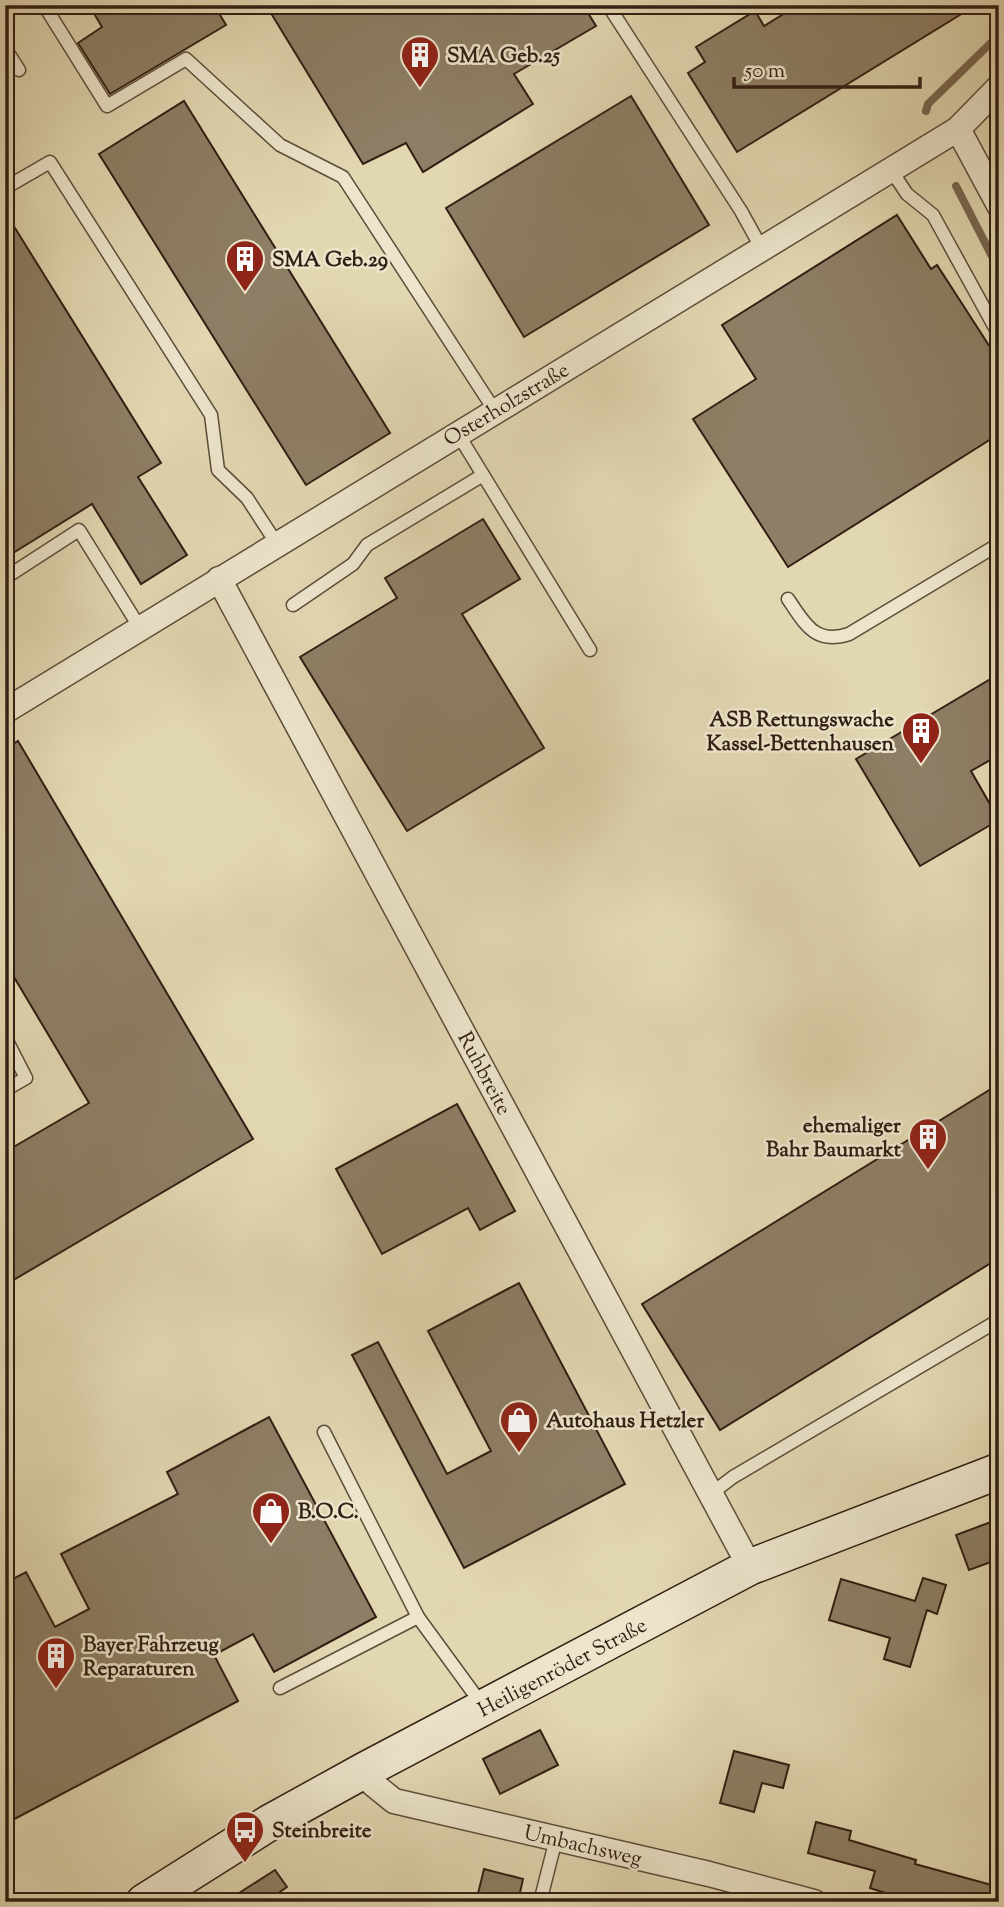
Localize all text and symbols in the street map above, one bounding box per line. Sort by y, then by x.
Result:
building icon: SMA Geb.25 [399,34,441,89]
place label: SMA Geb.25 [447,42,561,72]
scale bar [734,46,920,90]
text: 50 m [744,57,785,87]
building icon: SMA Geb.29 [224,238,266,293]
place label: SMA Geb.29 [272,246,388,276]
street label: Osterholzstraße [438,356,576,455]
place label: ASB Rettungswache Kassel-Bettenhausen [706,706,895,760]
building icon: ASB Rettungswache Kassel-Bettenhausen [900,710,942,765]
street label: Ruhbreite [449,1027,518,1121]
place label: ehemaliger Bahr Baumarkt [766,1112,902,1166]
building icon: ehemaliger Bahr Baumarkt [907,1116,949,1171]
shop icon: Autohaus Hetzler [498,1399,540,1454]
place label: Autohaus Hetzler [546,1407,704,1437]
shop icon: B.O.C. [250,1490,292,1545]
place label: B.O.C. [298,1498,359,1528]
street label: Heiligenröder Straße [473,1612,653,1726]
place label: Bayer Fahrzeug Reparaturen [83,1631,220,1685]
building icon: Bayer Fahrzeug Reparaturen [35,1635,77,1690]
bus stop icon: Steinbreite [224,1809,266,1864]
place label: Steinbreite [272,1817,372,1847]
street label: Umbachsweg [521,1819,645,1875]

